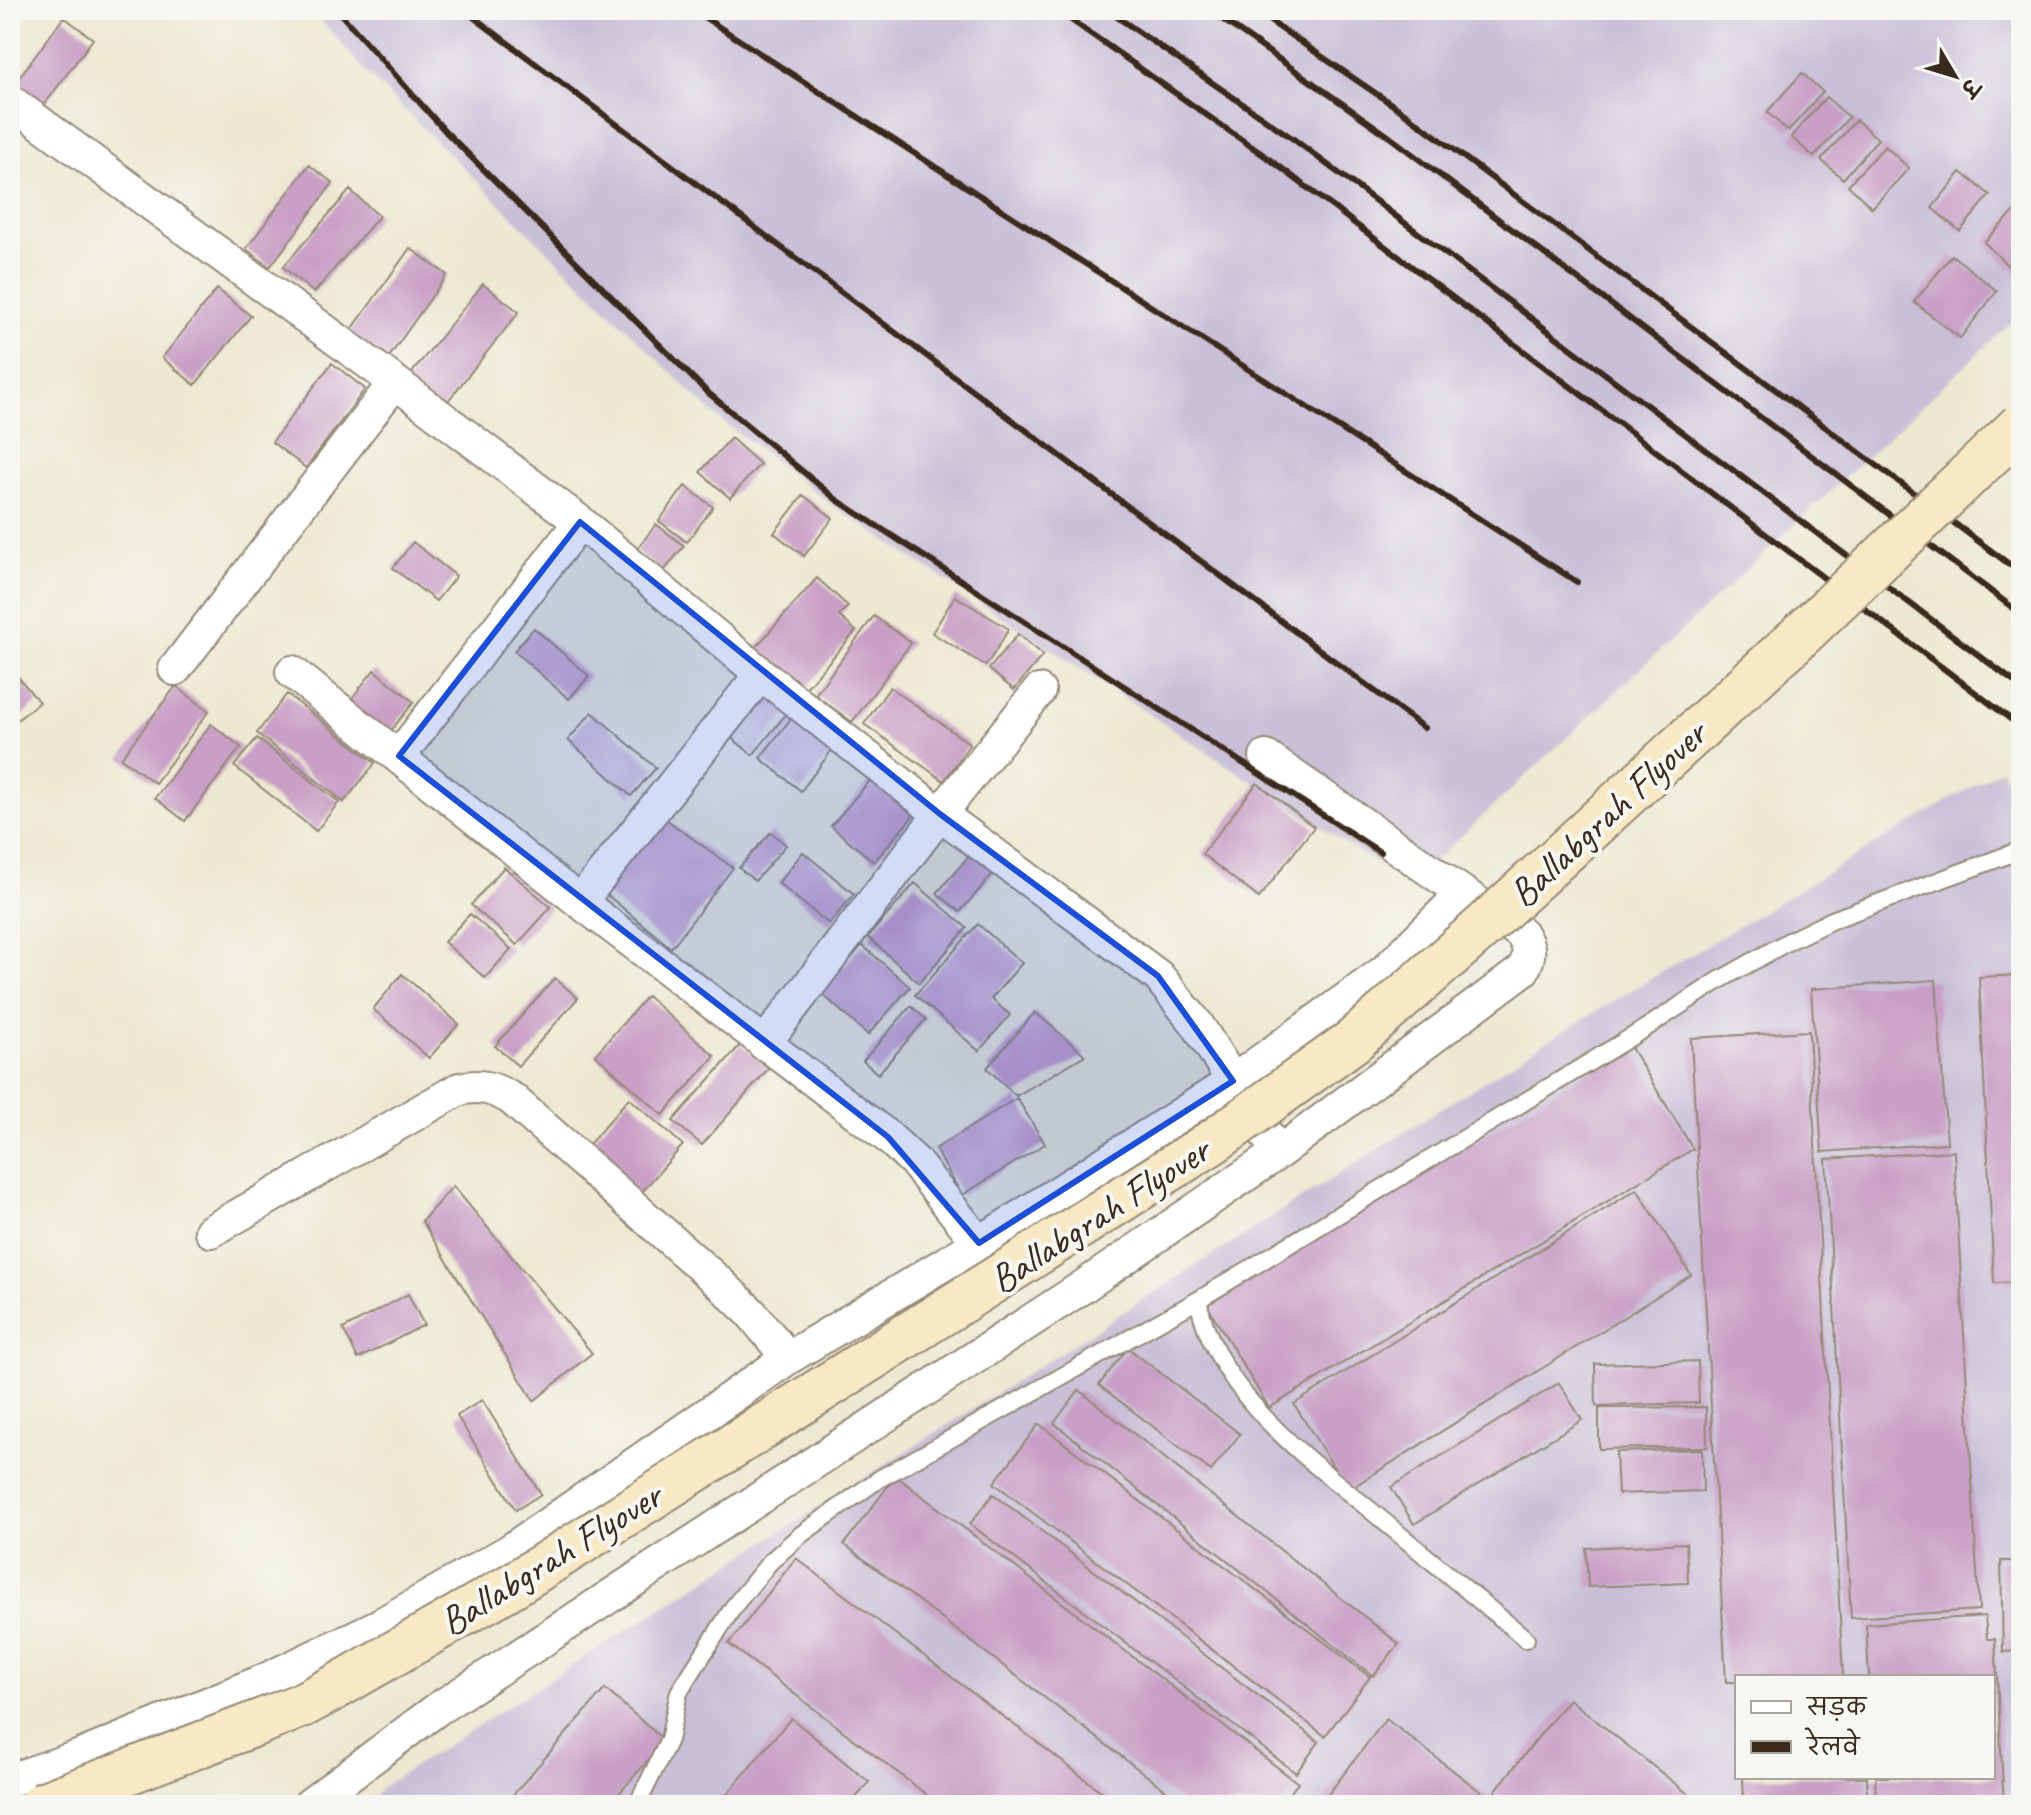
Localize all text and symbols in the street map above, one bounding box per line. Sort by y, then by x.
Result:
north arrow [1915,36,1995,116]
text: उ [1953,72,1987,104]
street label: Ballabgrah Flyover [1498,707,1720,918]
street label: Ballabgrah Flyover [980,1123,1222,1304]
street label: Ballabgrah Flyover [430,1469,674,1647]
legend [1735,1675,1995,1779]
text: सड़क [1805,1692,1868,1722]
text: रेलवे [1804,1727,1861,1762]

